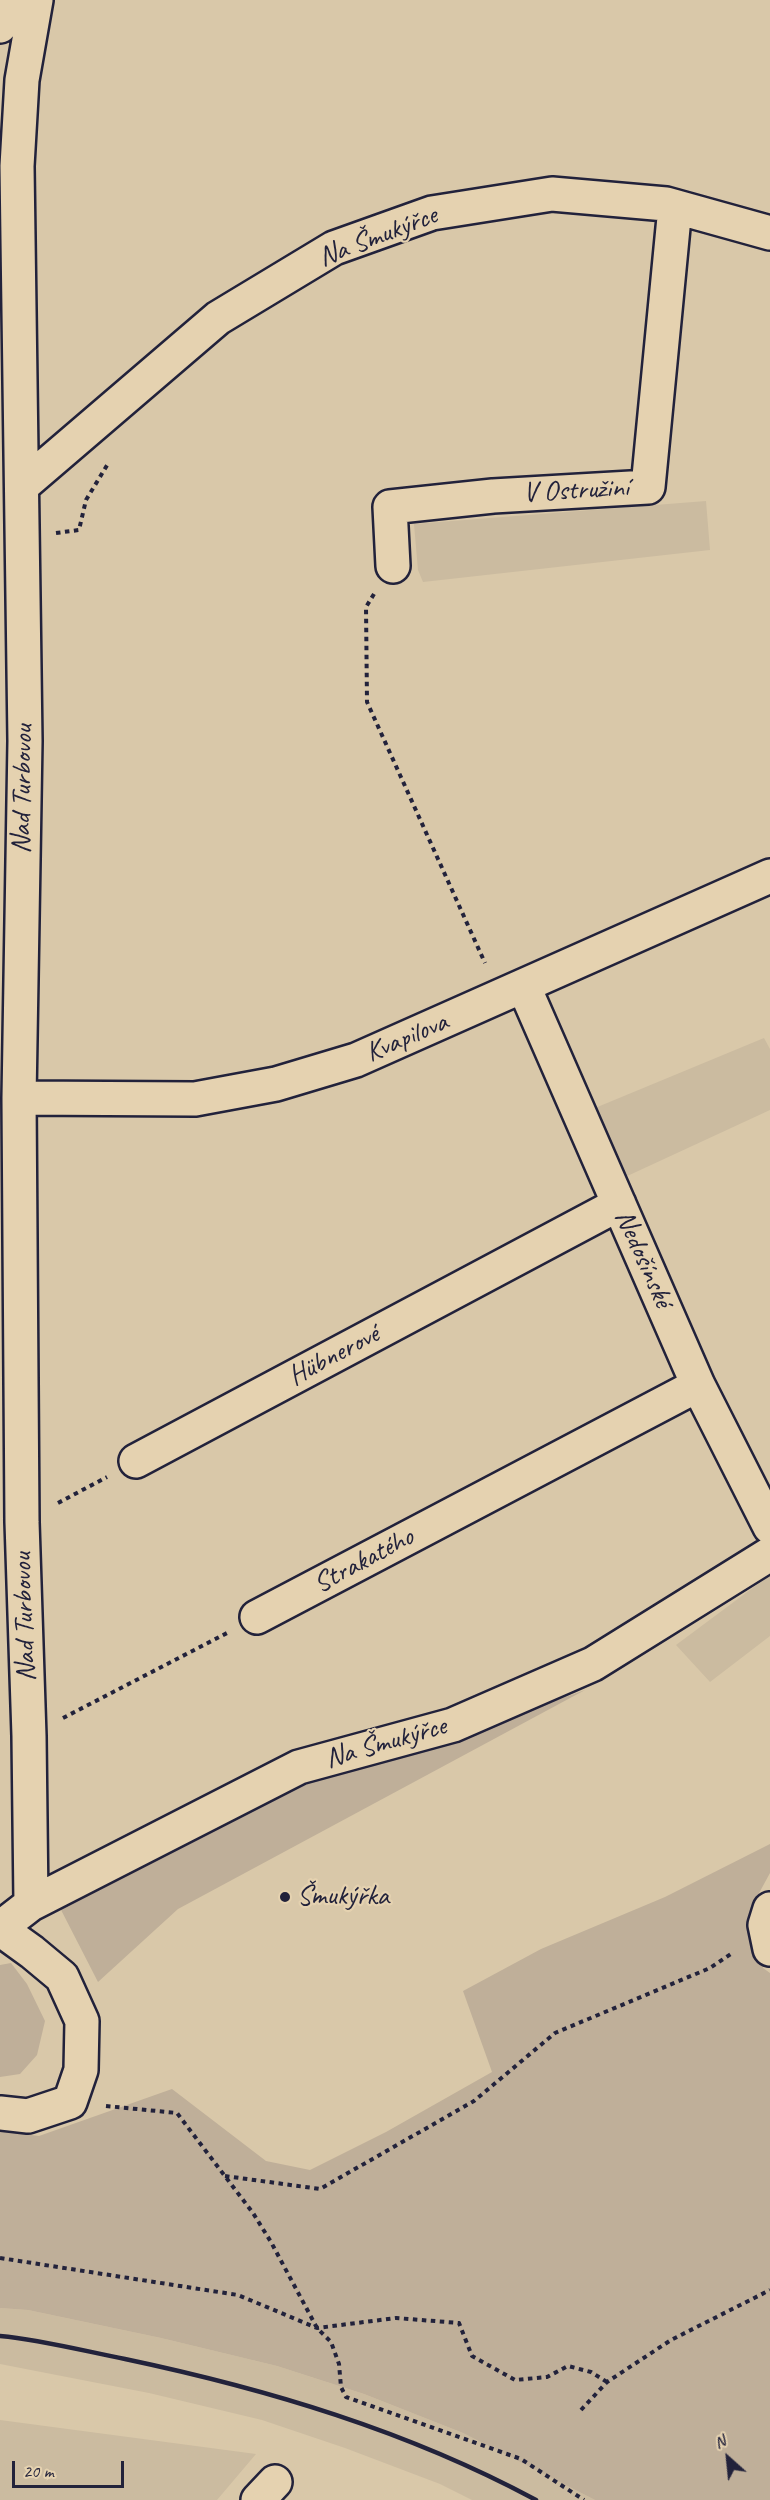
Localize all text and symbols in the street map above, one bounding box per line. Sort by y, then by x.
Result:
street label: Na Šmukýřce [314,199,442,275]
street label: V Ostružiní [522,471,630,511]
street label: Nad Turbovou [5,724,41,854]
street label: Kvapilova [361,1006,453,1070]
street label: Nedošínské [607,1205,679,1313]
street label: Hübnerové [283,1318,385,1394]
street label: Strakatého [308,1521,420,1601]
street label: Nad Turbovou [6,1552,44,1682]
street label: Na Šmukýřce [322,1710,450,1776]
place label: Šmukýřka [297,1880,389,1914]
marker: Šmukýřka [278,1890,292,1904]
north arrow [698,2428,758,2488]
text: N [711,2431,729,2453]
scale bar [15,2449,128,2487]
text: 20 m [23,2460,54,2482]

